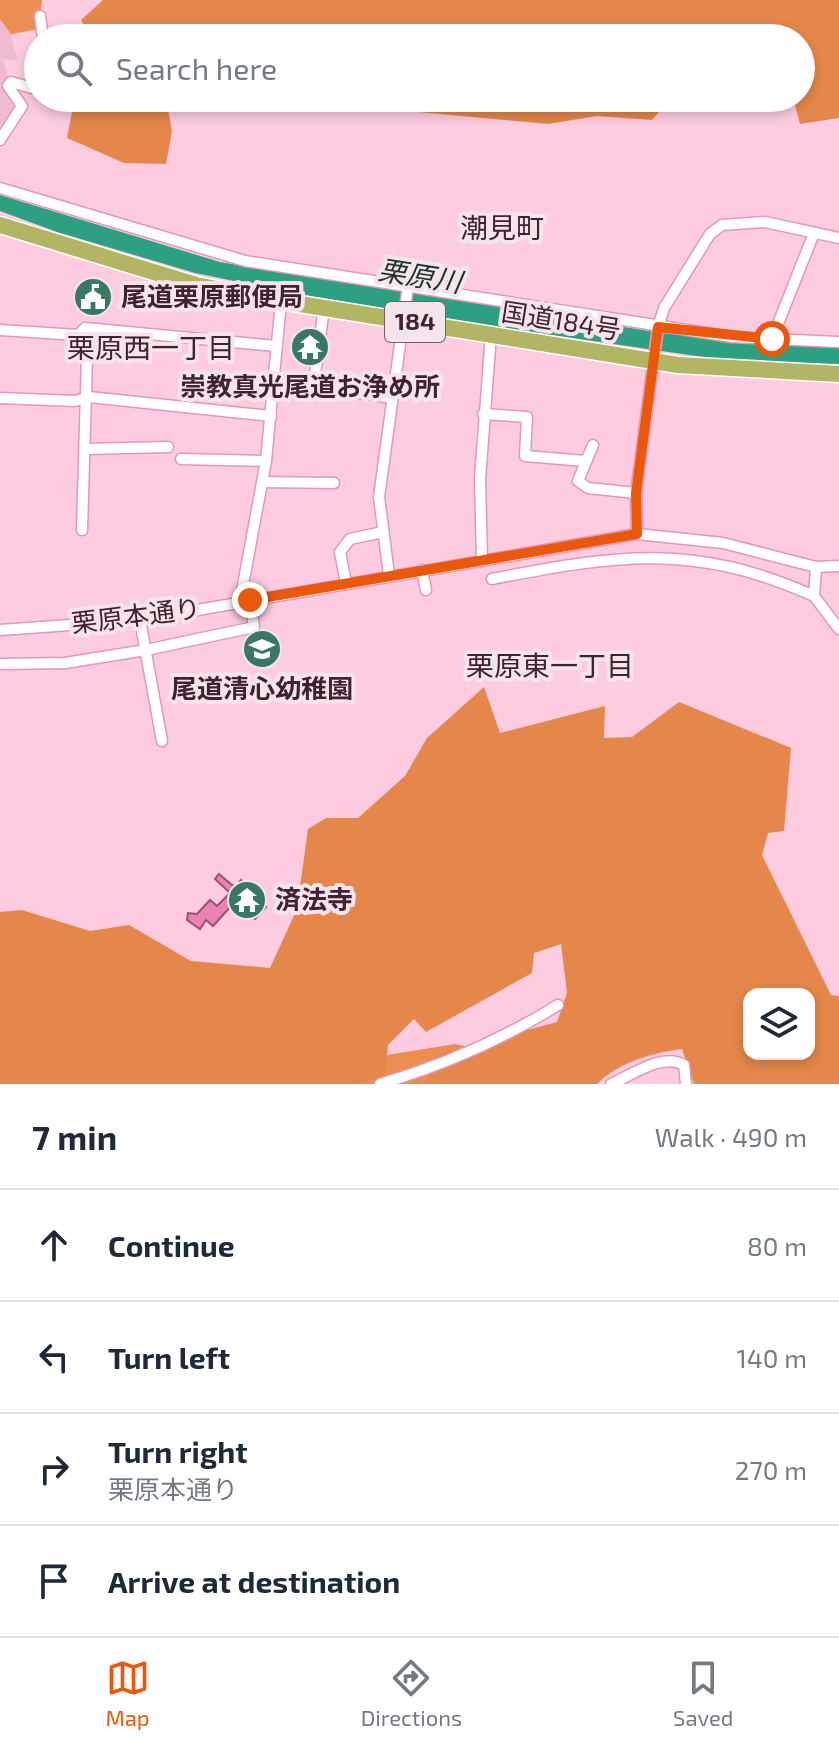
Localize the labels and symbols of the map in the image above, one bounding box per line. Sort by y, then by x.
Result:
district label: 潮見町 [460,210,544,244]
water label: 栗原川 [376,252,467,299]
public building icon: 尾道栗原郵便局 [72,276,114,318]
place label: 尾道栗原郵便局 [121,280,303,311]
street label: 国道184号 [499,295,623,344]
road number: 184 [385,302,445,342]
route start [754,321,790,357]
temple icon: 崇教真光尾道お浄め所 [289,326,331,368]
district label: 栗原西一丁目 [67,330,235,364]
place label: 崇教真光尾道お浄め所 [180,370,440,401]
route end [232,582,268,618]
street label: 栗原本通り [69,591,202,638]
school or university icon: 尾道清心幼稚園 [241,628,283,670]
district label: 栗原東一丁目 [466,648,634,682]
place label: 尾道清心幼稚園 [171,672,353,703]
temple icon: 済法寺 [226,879,268,921]
place label: 済法寺 [275,883,353,914]

